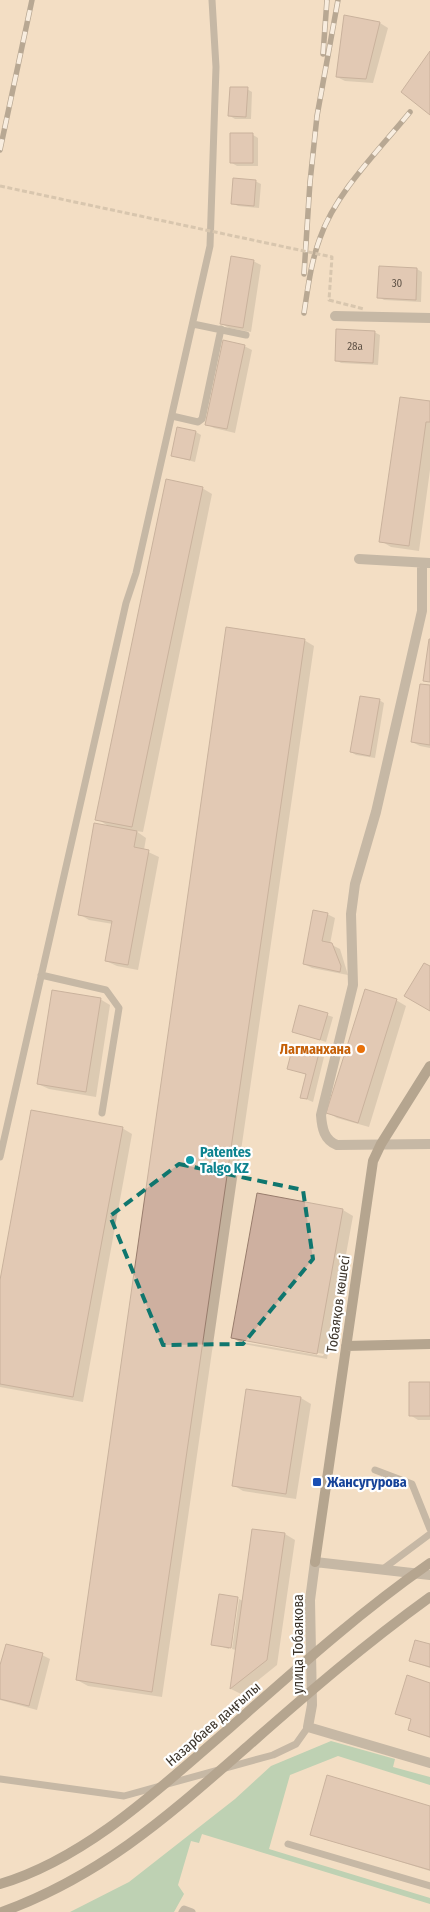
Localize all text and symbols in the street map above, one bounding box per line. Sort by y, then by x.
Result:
house number: 30 [392,277,403,290]
house number: 28а [347,340,363,353]
place label: Лагманхана [280,1041,351,1058]
marker: Лагманхана [355,1043,367,1055]
place label: Patentes Talgo KZ [200,1144,251,1177]
marker: Patentes Talgo KZ [184,1154,196,1166]
street label: Тобаяқов көшесі [323,1254,354,1354]
place label: Жансугурова [326,1474,407,1491]
marker: Жансугурова [311,1476,323,1488]
street label: улица Тобаякова [290,1594,307,1694]
street label: Назарбаев даңғылы [163,1679,264,1770]

